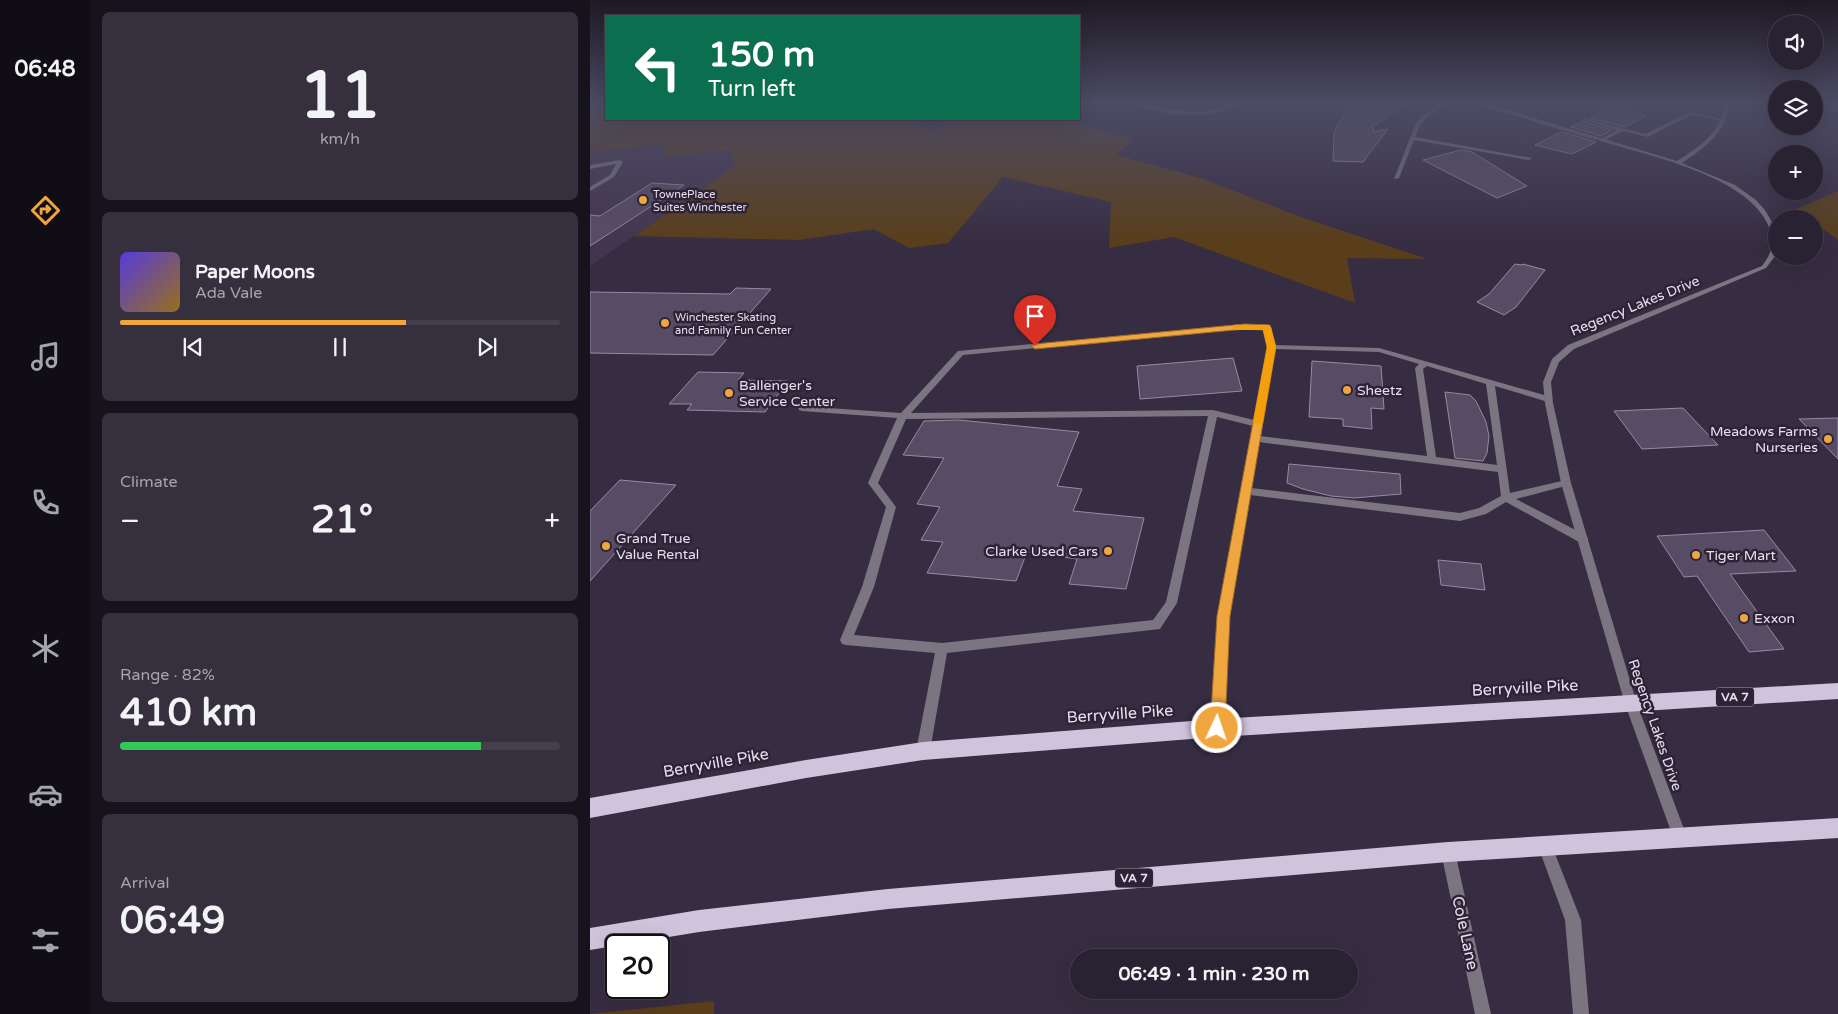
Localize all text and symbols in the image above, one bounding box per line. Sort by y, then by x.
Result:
map controls [1768,15,1823,265]
button: sound [1768,15,1823,70]
text: 150 m [708,34,815,76]
icon: left [625,35,690,100]
text: 06:48 [15,56,75,82]
text: 11 [299,57,381,136]
text: Turn left [708,76,796,102]
button: layers [1768,80,1823,135]
text: km/h [320,129,360,149]
button: + [1768,145,1823,200]
place label: TownePlace Suites Winchester [653,188,747,214]
icon: directions [28,193,63,228]
marker: TownePlace Suites Winchester [637,194,649,206]
button: − [1768,210,1823,265]
text: Paper Moons [195,261,315,283]
street label: Regency Lakes Drive [1568,272,1702,340]
text: Ada Vale [195,283,262,303]
pin [1014,295,1056,346]
icon: arrive [1021,302,1049,330]
place label: Winchester Skating and Family Fun Center [675,311,792,337]
marker: Winchester Skating and Family Fun Center [659,317,671,329]
icon: previous [179,333,207,361]
icon: pause [326,333,354,361]
icon: next [473,333,501,361]
icon: music [28,339,63,374]
place label: Ballenger's Service Center [739,377,836,410]
place label: Sheetz [1357,382,1402,399]
marker: Sheetz [1341,384,1353,396]
marker: Ballenger's Service Center [723,387,735,399]
place label: Meadows Farms Nurseries [1710,423,1818,456]
marker: Meadows Farms Nurseries [1822,433,1834,445]
text: Climate [120,472,178,492]
icon: phone [28,485,63,520]
text: 21° [311,497,373,543]
text: − [120,504,140,538]
text: + [544,504,560,538]
place label: Grand True Value Rental [616,530,699,563]
marker: Grand True Value Rental [600,540,612,552]
place label: Clarke Used Cars [985,543,1098,560]
marker: Clarke Used Cars [1102,545,1114,557]
place label: Tiger Mart [1706,547,1776,564]
marker: Tiger Mart [1690,549,1702,561]
place label: Exxon [1754,610,1795,627]
marker: Exxon [1738,612,1750,624]
icon: climate [28,631,63,666]
street label: Regency Lakes Drive [1624,657,1686,793]
text: Range · 82% [120,665,215,685]
street label: Berryville Pike [1471,675,1579,701]
road number: VA 7 [1716,688,1754,706]
text: 410 km [120,690,257,736]
street label: Berryville Pike [1066,700,1174,728]
position arrow [1190,701,1242,753]
street label: Berryville Pike [662,744,770,782]
icon: car [28,777,63,812]
road number: VA 7 [1115,868,1153,888]
text: Arrival [120,873,169,893]
street label: Cole Lane [1447,894,1483,972]
text: 06:49 [120,898,225,944]
icon: filters [28,923,63,958]
speed limit sign: 20 [605,934,670,999]
text: 06:49 · 1 min · 230 m [1118,963,1310,985]

